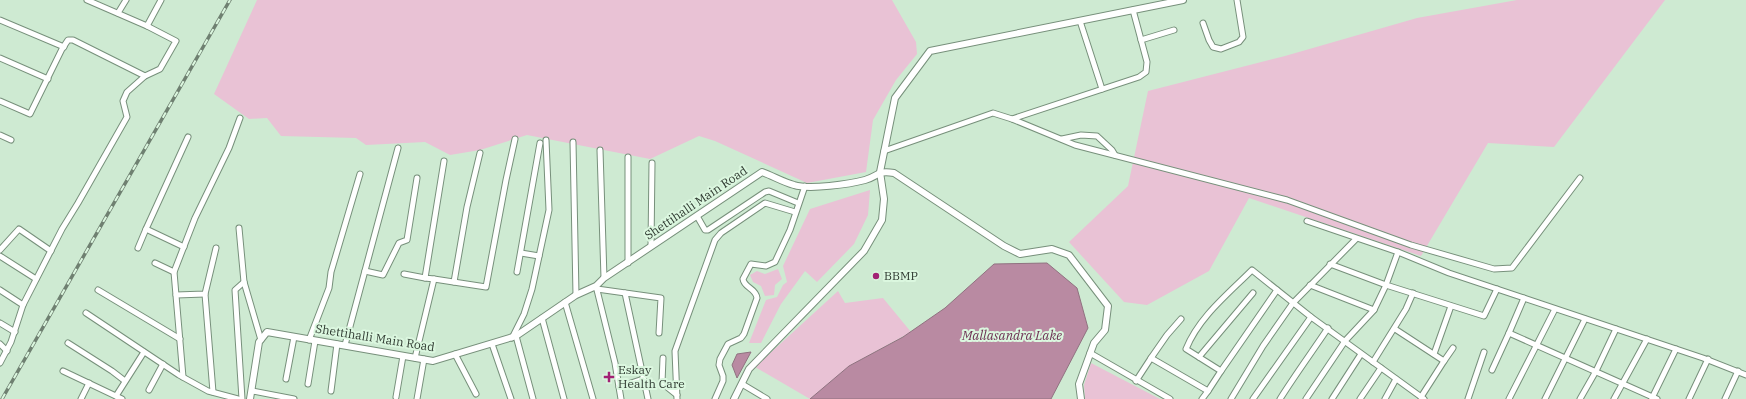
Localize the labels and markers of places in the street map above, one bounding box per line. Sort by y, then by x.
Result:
place label: BBMP [884,268,918,283]
marker: BBMP [871,271,881,281]
place label: Eskay Health Care [618,362,685,391]
marker: Eskay Health Care [603,371,615,383]

